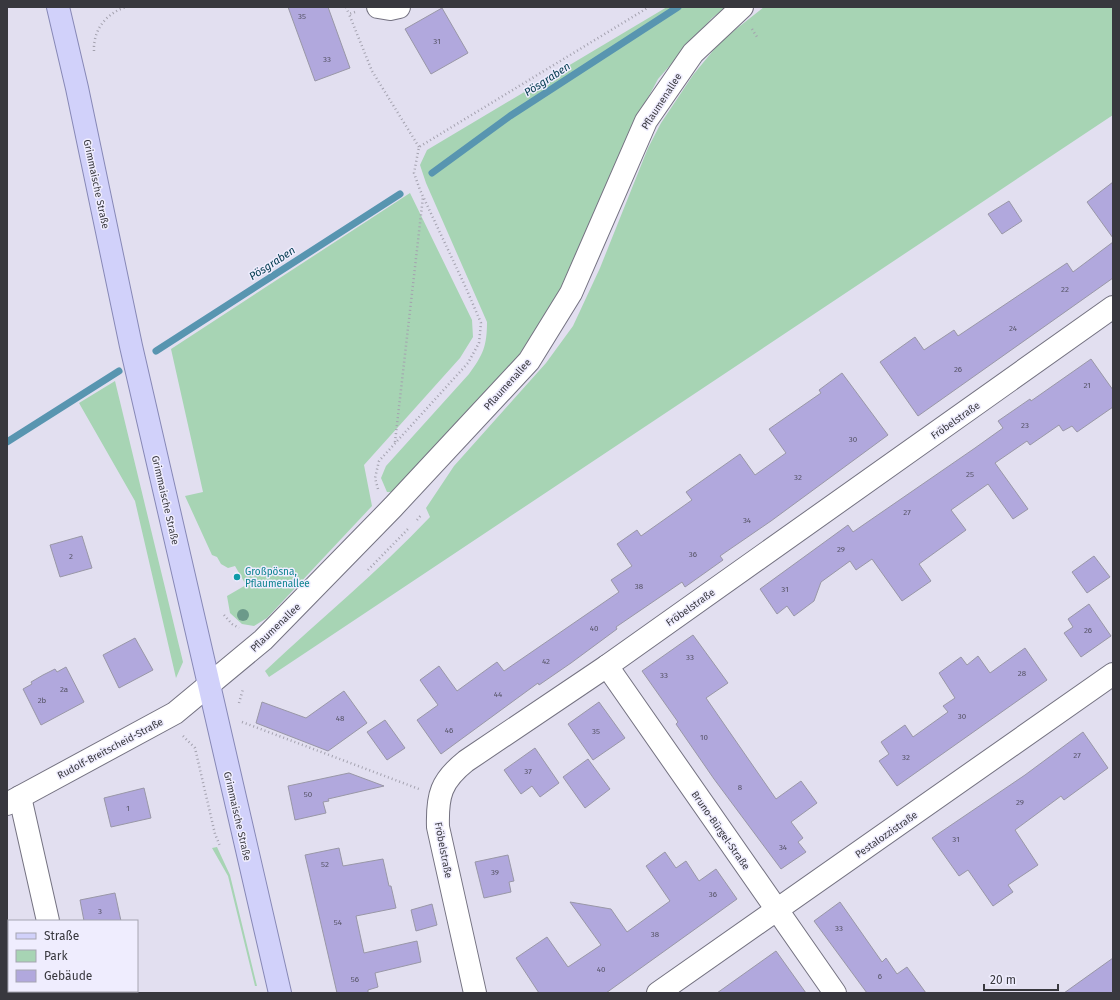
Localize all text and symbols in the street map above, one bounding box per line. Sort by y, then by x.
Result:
house number: 35 [298,12,306,21]
house number: 31 [433,37,441,46]
house number: 33 [323,55,331,64]
water label: Pösgraben [522,60,573,99]
street label: Pflaumenallee [639,71,685,132]
street label: Grimmaische Straße [81,138,111,230]
water label: Pösgraben [247,244,298,283]
house number: 22 [1061,285,1069,294]
house number: 24 [1009,324,1018,333]
street label: Pflaumenallee [482,357,534,413]
house number: 26 [954,365,962,374]
house number: 21 [1083,381,1091,390]
street label: Fröbelstraße [929,400,982,442]
house number: 23 [1021,421,1029,430]
house number: 30 [849,435,858,444]
street label: Grimmaische Straße [149,454,181,546]
house number: 25 [966,470,974,479]
house number: 32 [794,473,802,482]
house number: 27 [903,508,911,517]
house number: 34 [743,516,752,525]
house number: 29 [837,545,845,554]
house number: 36 [689,550,697,559]
house number: 2 [69,552,73,561]
place label: Großpösna, Pflaumenallee [245,566,310,590]
marker: Großpösna, Pflaumenallee [232,572,242,582]
house number: 38 [635,582,644,591]
house number: 31 [781,585,789,594]
street label: Fröbelstraße [664,587,717,629]
street label: Pflaumenallee [248,601,303,655]
house number: 40 [590,624,599,633]
house number: 26 [1084,626,1092,635]
house number: 33 [686,653,694,662]
house number: 42 [542,657,550,666]
house number: 28 [1018,669,1027,678]
house number: 33 [660,671,668,680]
house number: 2a [60,685,68,694]
house number: 44 [494,690,503,699]
house number: 2b [38,696,47,705]
house number: 30 [958,712,967,721]
house number: 48 [336,714,345,723]
street label: Rudolf-Breitscheid-Straße [56,716,165,782]
house number: 46 [445,726,453,735]
house number: 35 [592,727,600,736]
house number: 10 [700,733,708,742]
house number: 27 [1073,751,1081,760]
house number: 32 [902,753,910,762]
house number: 37 [524,767,532,776]
street label: Grimmaische Straße [221,770,253,862]
house number: 8 [738,783,743,792]
street label: Bruno-Bürgel-Straße [688,789,752,872]
house number: 50 [304,790,313,799]
house number: 29 [1016,798,1024,807]
house number: 1 [126,804,130,813]
street label: Pestalozzistraße [853,809,920,861]
street label: Fröbelstraße [432,821,454,879]
house number: 31 [952,835,960,844]
house number: 34 [779,843,788,852]
house number: 52 [321,860,329,869]
house number: 39 [491,868,499,877]
house number: 36 [709,890,717,899]
house number: 3 [98,907,102,916]
house number: 54 [334,918,343,927]
legend [8,920,138,992]
house number: 33 [835,924,843,933]
text: Straße [44,929,79,943]
house number: 38 [651,930,660,939]
text: Park [44,949,68,963]
house number: 40 [597,965,606,974]
scale bar [984,966,1058,992]
text: Gebäude [44,969,92,983]
house number: 6 [878,972,882,981]
text: 20 m [990,973,1016,987]
house number: 56 [351,975,359,984]

